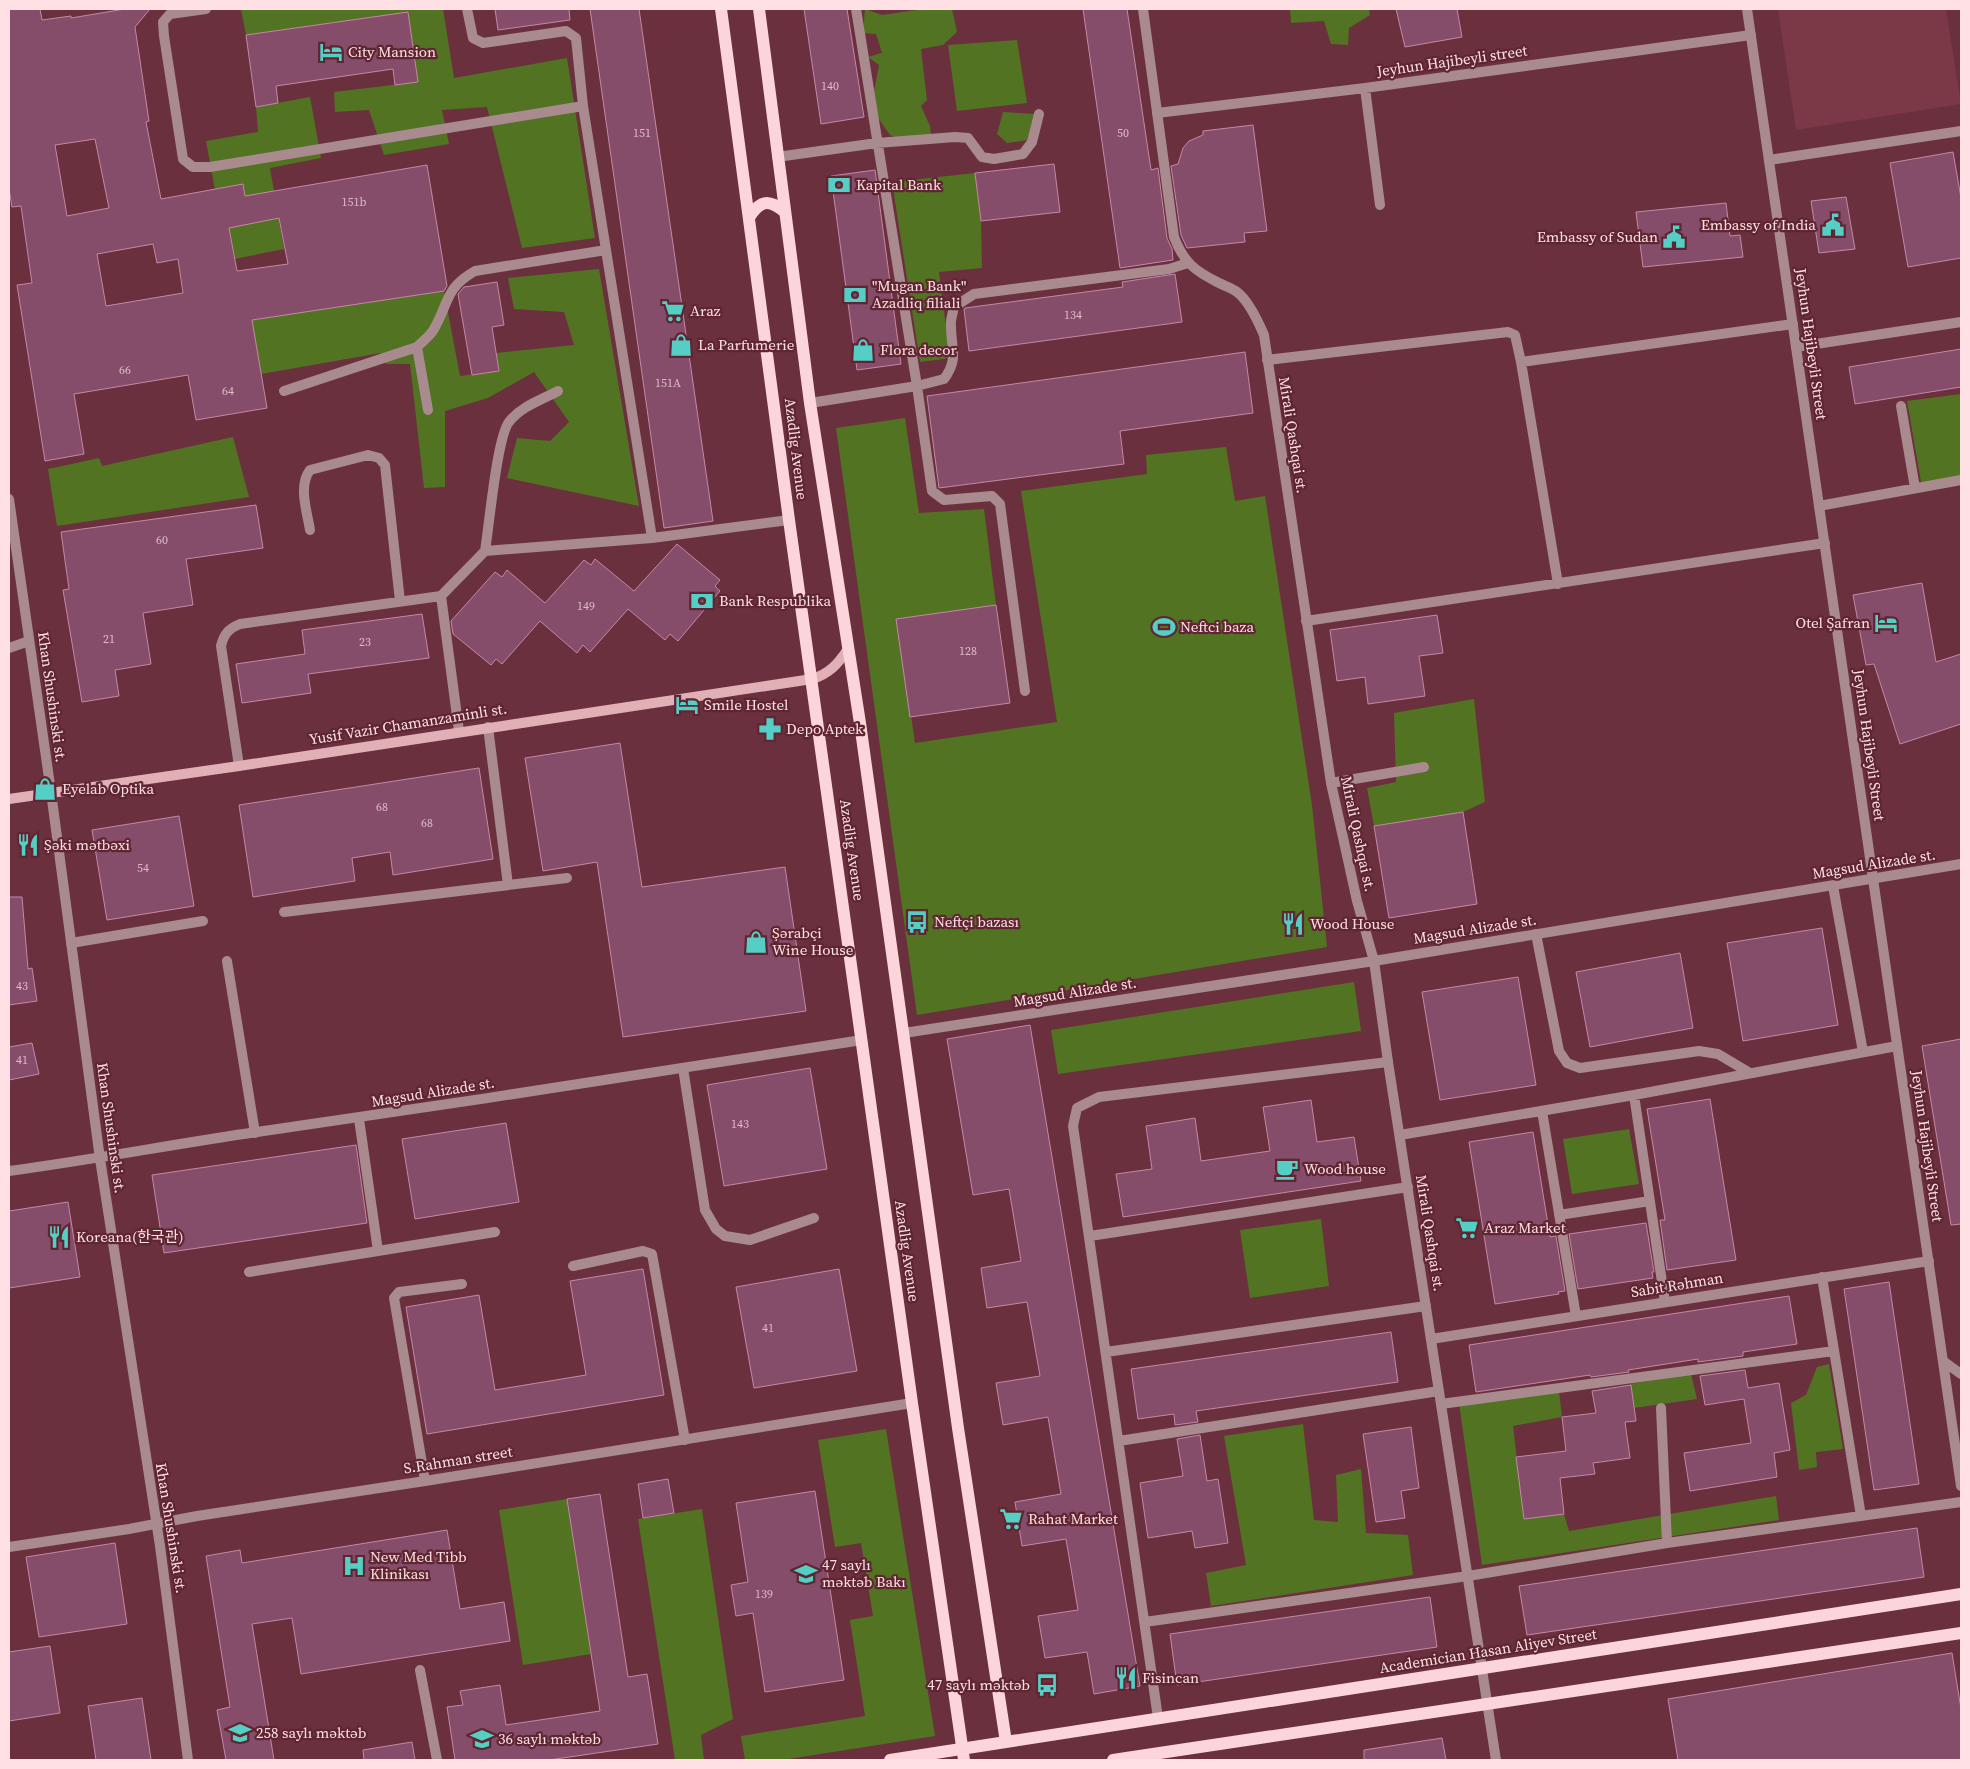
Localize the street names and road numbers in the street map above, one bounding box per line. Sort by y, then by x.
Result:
street label: Jeyhun Hajibeyli street [1374,40,1529,82]
street label: Jeyhun Hajibeyli Street [1790,266,1833,421]
street label: Mirali Qashqai st. [1274,375,1313,495]
street label: Azadlig Avenue [780,397,813,501]
street label: Khan Shushinski st. [33,630,72,764]
street label: Jeyhun Hajibeyli Street [1848,667,1891,822]
street label: Yusif Vazir Chamanzaminli st. [307,697,508,750]
street label: Mirali Qashqai st. [1336,774,1381,894]
street label: Azadlig Avenue [835,798,870,902]
street label: Magsud Alizade st. [1811,843,1937,884]
street label: Magsud Alizade st. [1412,908,1538,949]
street label: Magsud Alizade st. [1012,971,1138,1012]
street label: Khan Shushinski st. [92,1061,131,1195]
street label: Jeyhun Hajibeyli Street [1906,1068,1949,1223]
street label: Magsud Alizade st. [370,1071,496,1112]
street label: Mirali Qashqai st. [1411,1173,1450,1293]
street label: Azadlig Avenue [890,1199,925,1303]
street label: Sabit Rəhman [1629,1267,1725,1302]
street label: S.Rahman street [402,1441,514,1478]
street label: Khan Shushinski st. [151,1461,192,1595]
street label: Academician Hasan Aliyev Street [1378,1623,1598,1678]

